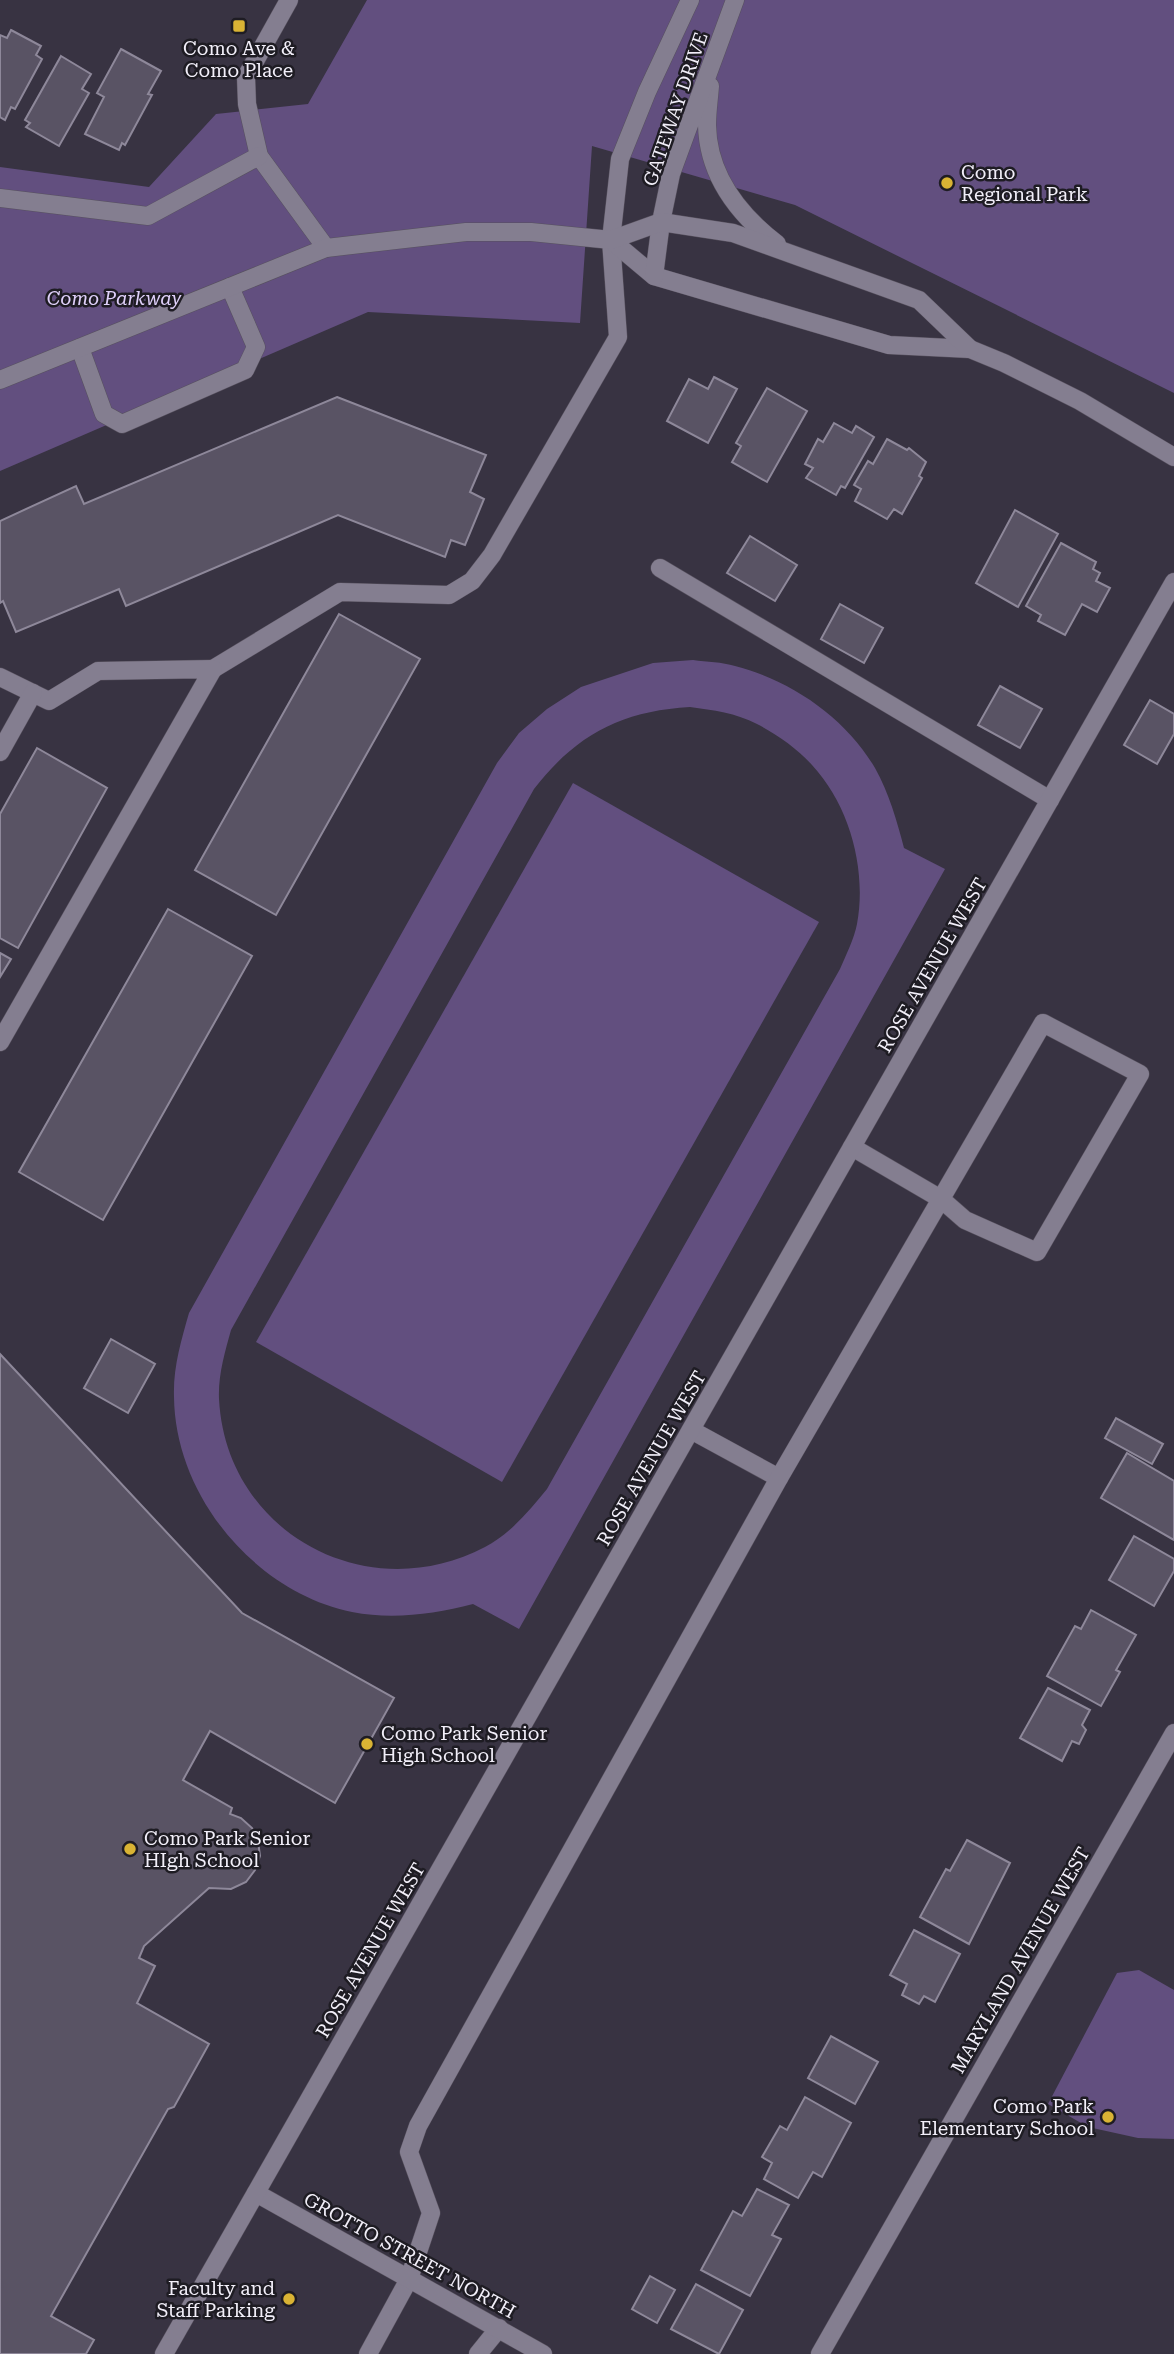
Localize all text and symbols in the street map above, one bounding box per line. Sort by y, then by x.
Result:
marker: Como Ave & Como Place [231,18,247,34]
street label: GATEWAY DRIVE [638,29,713,189]
place label: Como Ave & Como Place [183,37,295,82]
place label: Como Regional Park [961,161,1088,206]
marker: Como Regional Park [939,175,955,191]
park label: Como Parkway [47,287,182,310]
street label: ROSE AVENUE WEST [873,874,992,1057]
street label: ROSE AVENUE WEST [592,1367,711,1550]
place label: Como Park Senior High School [381,1722,547,1767]
marker: Como Park Senior High School [359,1736,375,1752]
place label: Como Park Senior HIgh School [144,1827,310,1872]
marker: Como Park Senior HIgh School [122,1841,138,1857]
street label: MARYLAND AVENUE WEST [946,1843,1095,2078]
street label: ROSE AVENUE WEST [311,1859,430,2042]
place label: Como Park Elementary School [920,2095,1094,2140]
marker: Como Park Elementary School [1100,2109,1116,2125]
street label: GROTTO STREET NORTH [300,2188,520,2323]
place label: Faculty and Staff Parking [156,2277,275,2322]
marker: Faculty and Staff Parking [281,2291,297,2307]

